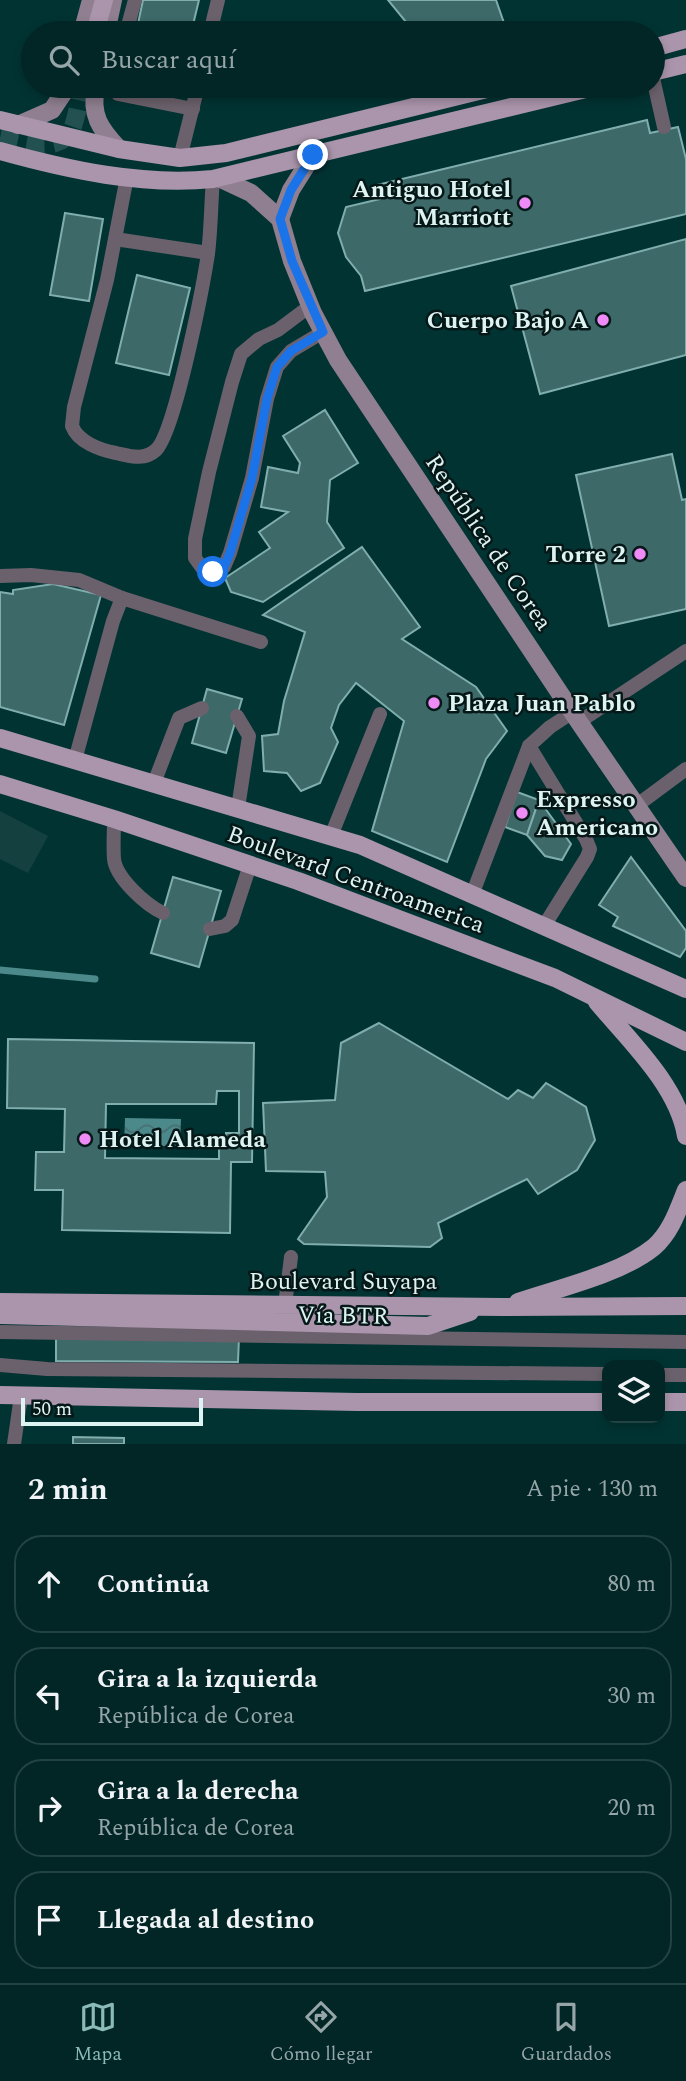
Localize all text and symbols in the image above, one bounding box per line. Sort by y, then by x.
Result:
search box [21,21,665,98]
text: Buscar aquí [101,40,236,80]
icon: search [45,41,83,79]
route end [297,139,328,170]
place label: Antiguo Hotel Marriott [352,172,511,236]
marker: Antiguo Hotel Marriott [517,195,533,211]
place label: Cuerpo Bajo A [427,303,589,339]
marker: Cuerpo Bajo A [595,312,611,328]
street label: República de Corea [416,447,561,638]
place label: Torre 2 [546,537,626,573]
marker: Torre 2 [632,546,648,562]
route start [197,556,228,587]
place label: Plaza Juan Pablo [448,686,636,722]
marker: Plaza Juan Pablo [426,695,442,711]
place label: Expresso Americano [536,782,658,846]
marker: Expresso Americano [514,805,530,821]
street label: Boulevard Centroamerica [222,817,490,943]
place label: Hotel Alameda [99,1122,267,1158]
marker: Hotel Alameda [77,1131,93,1147]
street label: Boulevard Suyapa [249,1264,437,1300]
street label: Vía BTR [297,1297,389,1335]
map controls [602,1360,665,1423]
button: layers [602,1360,665,1423]
scale bar [21,1395,203,1427]
text: 50 m [32,1395,72,1424]
text: 2 min [28,1467,108,1513]
text: A pie · 130 m [526,1472,658,1507]
text: Continúa [97,1564,209,1604]
icon: ahead [30,1565,68,1603]
text: 80 m [607,1567,656,1602]
text: Gira a la izquierda [97,1659,318,1699]
icon: left [30,1677,68,1715]
text: 30 m [607,1679,656,1714]
text: República de Corea [97,1699,295,1734]
text: Gira a la derecha [97,1771,299,1811]
icon: right [30,1789,68,1827]
text: 20 m [607,1791,656,1826]
text: República de Corea [97,1811,295,1846]
text: Llegada al destino [97,1900,314,1940]
icon: arrive [30,1901,68,1939]
tab: Mapa [74,1998,122,2069]
tab: Cómo llegar [270,1998,373,2069]
tab: Guardados [521,1998,612,2069]

